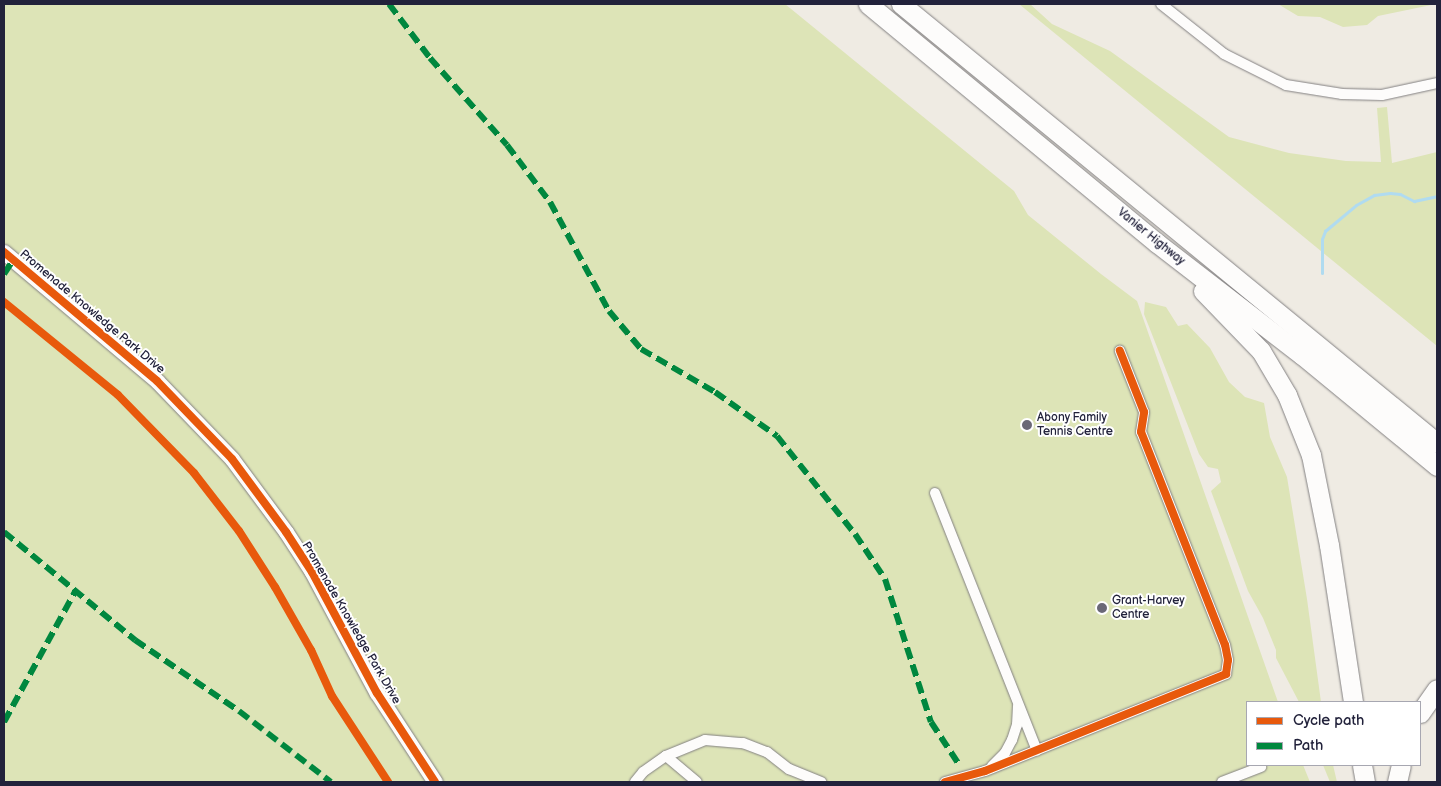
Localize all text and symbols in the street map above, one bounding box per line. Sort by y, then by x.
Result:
street label: Vanier Highway [1114,205,1188,269]
street label: Promenade Knowledge Park Drive [17,247,167,377]
place label: Abony Family Tennis Centre [1037,411,1113,439]
marker: Abony Family Tennis Centre [1021,419,1033,431]
street label: Promenade Knowledge Park Drive [299,539,403,707]
place label: Grant-Harvey Centre [1112,594,1185,622]
marker: Grant-Harvey Centre [1096,602,1108,614]
legend [1246,701,1421,766]
text: Cycle path [1293,711,1364,730]
text: Path [1293,736,1323,755]

